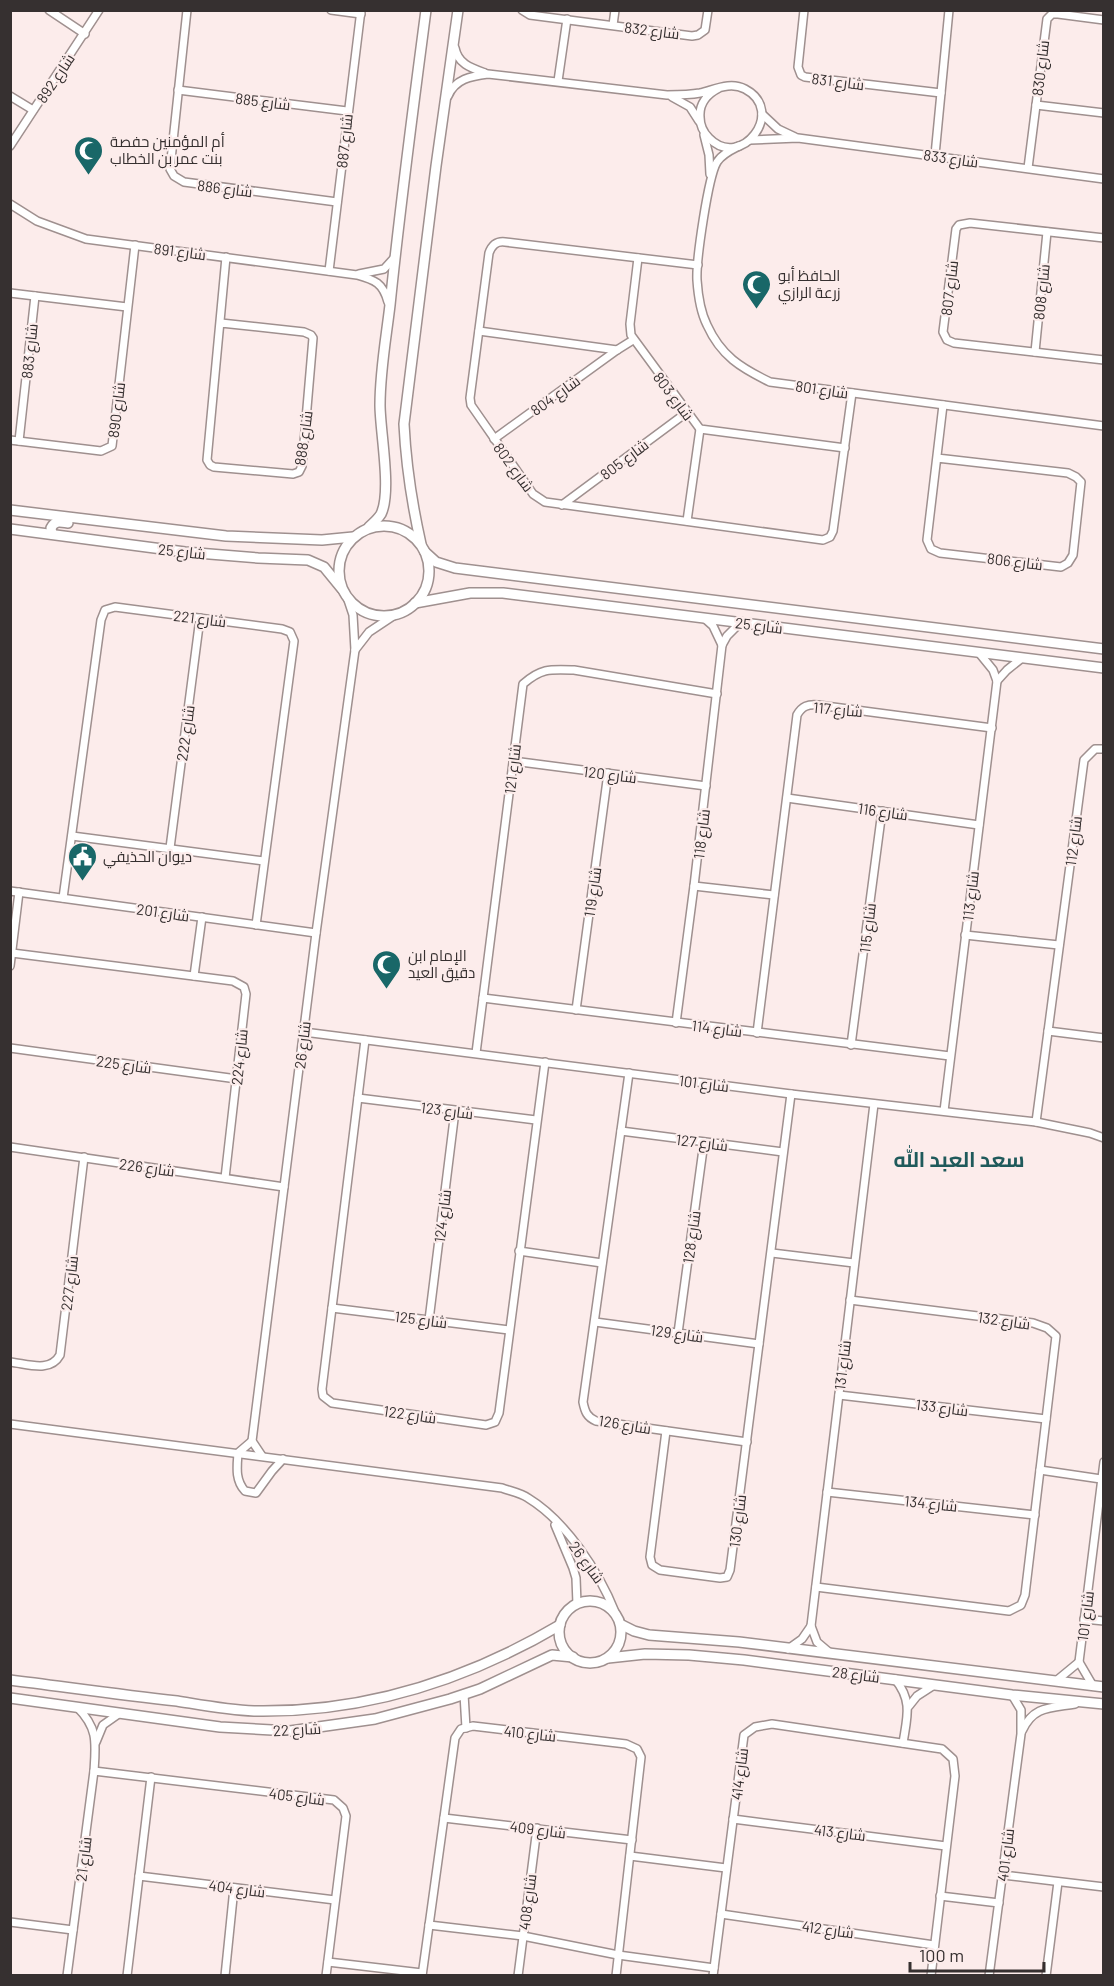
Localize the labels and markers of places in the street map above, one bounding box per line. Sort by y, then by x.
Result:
place label: أم المؤمنين حفصة بنت عمر بن الخطاب [110,132,225,169]
mosque icon: أم المؤمنين حفصة بنت عمر بن الخطاب [73,134,105,176]
place label: الحافظ أبو زرعة الرازي [778,266,841,305]
mosque icon: الحافظ أبو زرعة الرازي [741,268,773,310]
public building icon: ديوان الحذيفي [66,840,98,882]
place label: ديوان الحذيفي [103,847,192,869]
place label: الإمام ابن دقيق العيد [408,946,475,983]
mosque icon: الإمام ابن دقيق العيد [371,948,403,990]

